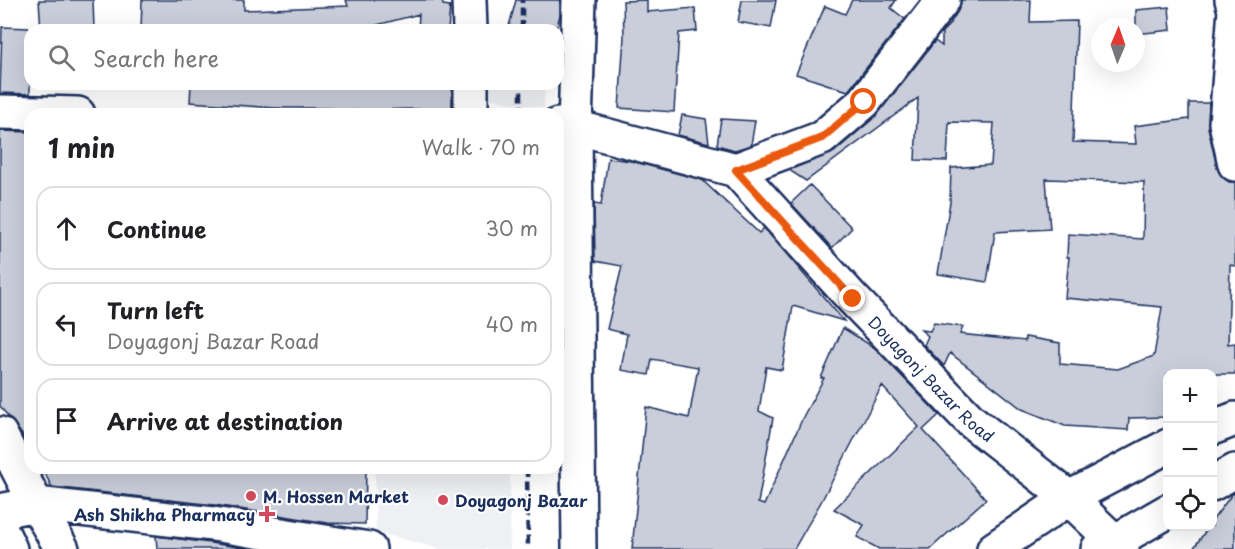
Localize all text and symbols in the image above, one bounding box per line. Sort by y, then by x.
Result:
north arrow [1091,18,1145,72]
search box [24,24,564,90]
icon: search [45,41,78,74]
text: Search here [93,41,219,74]
route start [850,88,876,114]
text: 1 min [48,128,115,167]
text: Walk · 70 m [422,132,540,162]
icon: ahead [50,212,83,245]
text: Continue [107,212,206,245]
text: 30 m [485,213,538,243]
route end [839,285,865,311]
text: Turn left [107,293,204,326]
icon: left [50,308,83,341]
text: 40 m [486,309,538,339]
street label: Doyagonj Bazar Road [863,310,1000,447]
text: Doyagonj Bazar Road [107,326,319,356]
map controls [1163,369,1217,531]
button: + [1163,369,1217,423]
icon: arrive [50,404,83,437]
text: Arrive at destination [107,404,343,437]
button: − [1163,423,1217,477]
button: locate [1163,477,1217,531]
place label: M. Hossen Market [263,484,409,508]
place label: Doyagonj Bazar [455,488,588,512]
marker: M. Hossen Market [244,489,258,503]
marker: Doyagonj Bazar [436,493,450,507]
place label: Ash Shikha Pharmacy [74,502,255,526]
marker: Ash Shikha Pharmacy [260,507,274,521]

